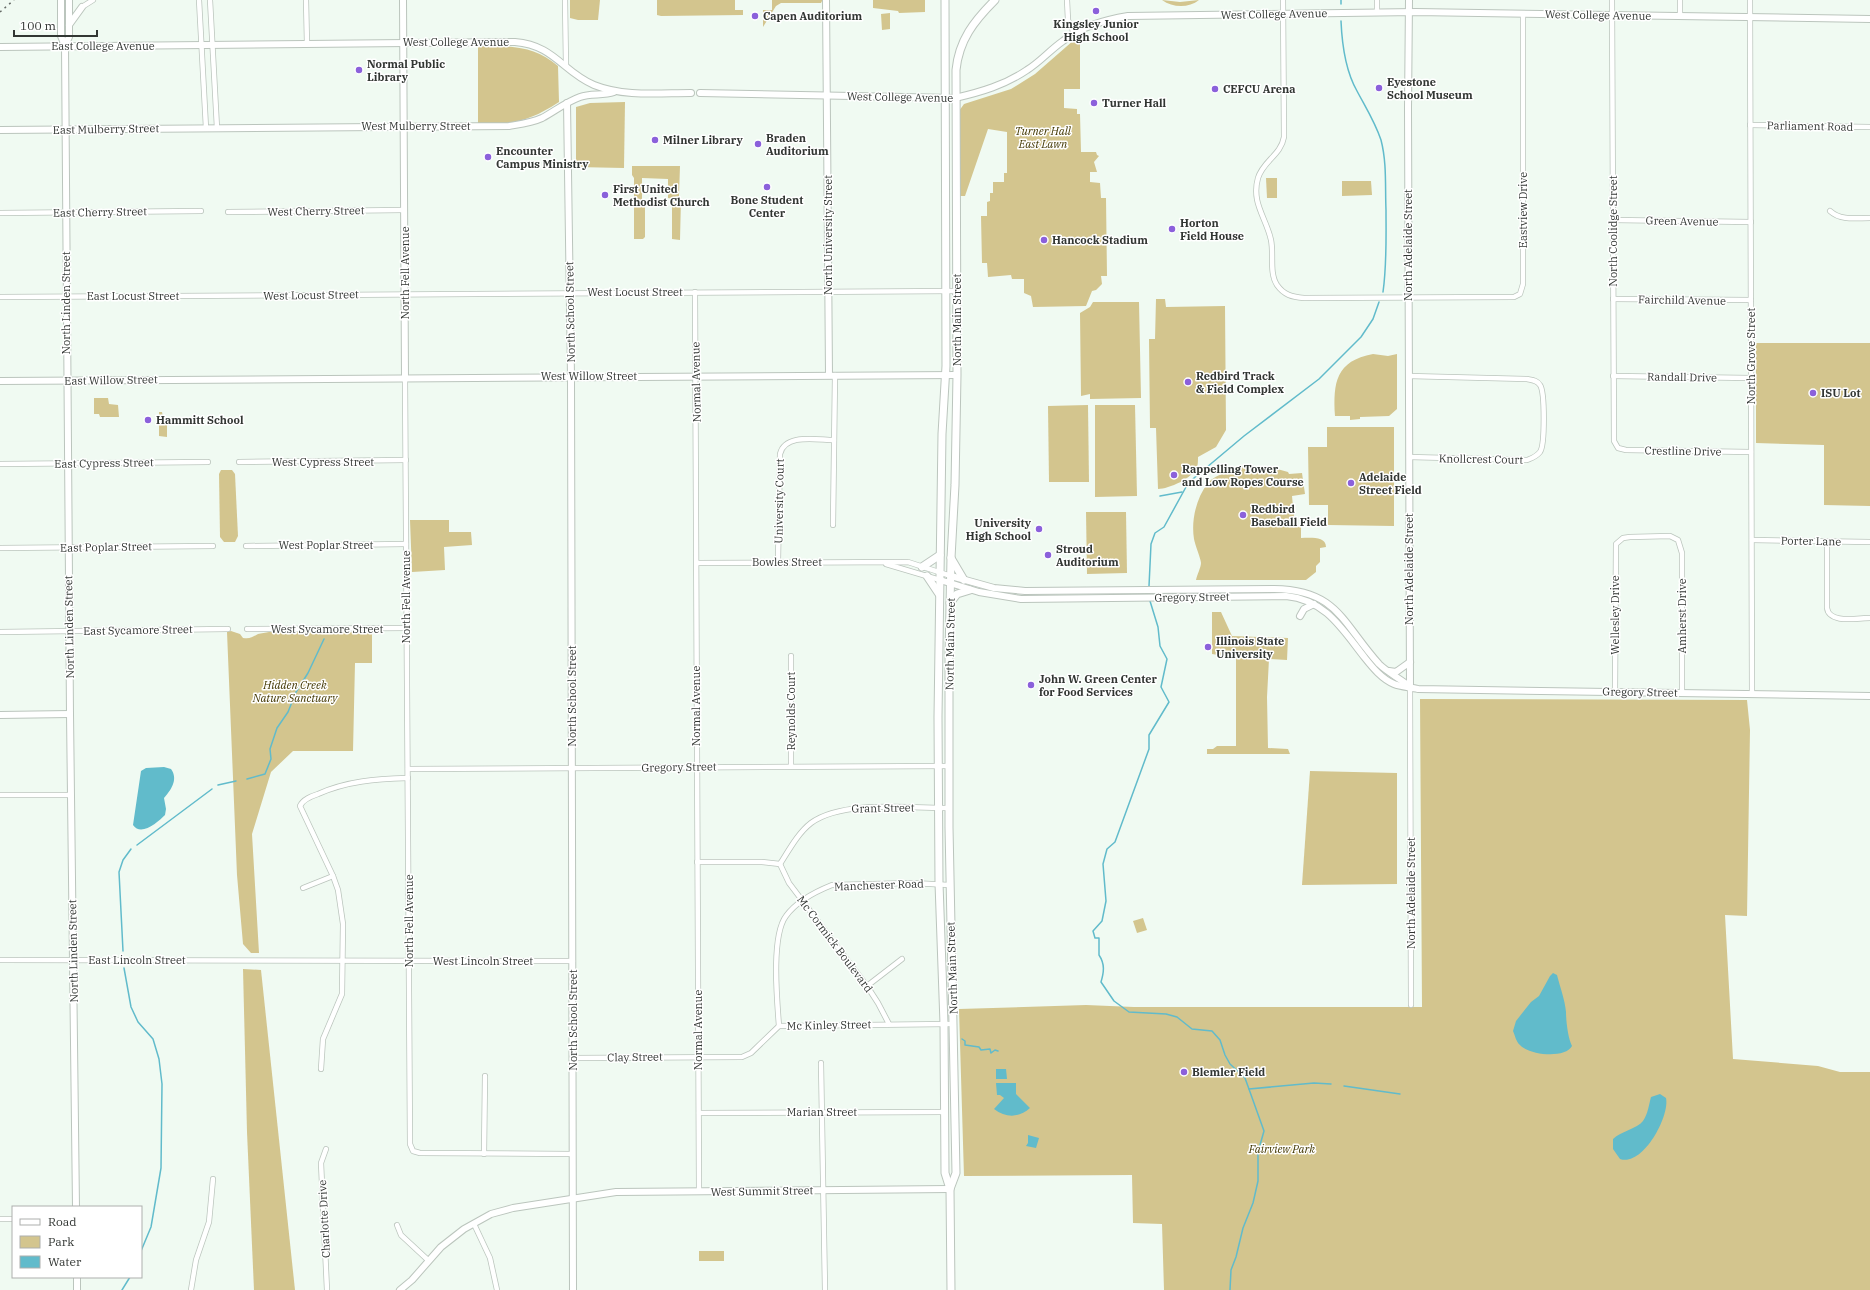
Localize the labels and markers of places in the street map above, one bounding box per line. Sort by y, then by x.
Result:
marker: Kingsley Junior High School [1091,6,1101,16]
place label: Capen Auditorium [763,9,863,23]
marker: Capen Auditorium [750,11,760,21]
place label: Kingsley Junior High School [1053,17,1139,44]
place label: Normal Public Library [367,57,445,84]
marker: Normal Public Library [354,65,364,75]
place label: Eyestone School Museum [1387,75,1473,102]
place label: CEFCU Arena [1223,82,1296,96]
marker: Eyestone School Museum [1374,83,1384,93]
marker: CEFCU Arena [1210,84,1220,94]
place label: Turner Hall [1102,96,1167,110]
marker: Turner Hall [1089,98,1099,108]
place label: Braden Auditorium [766,131,829,158]
place label: Milner Library [663,133,743,147]
marker: Milner Library [650,135,660,145]
marker: Braden Auditorium [753,139,763,149]
place label: Encounter Campus Ministry [496,144,589,171]
marker: Encounter Campus Ministry [483,152,493,162]
place label: First United Methodist Church [613,182,710,209]
marker: Bone Student Center [762,182,772,192]
marker: First United Methodist Church [600,190,610,200]
place label: Bone Student Center [731,193,803,220]
place label: Horton Field House [1180,216,1244,243]
marker: Horton Field House [1167,224,1177,234]
place label: Hancock Stadium [1052,233,1148,247]
marker: Hancock Stadium [1039,235,1049,245]
place label: Redbird Track & Field Complex [1196,369,1284,396]
marker: Redbird Track & Field Complex [1183,377,1193,387]
place label: ISU Lot [1821,386,1860,400]
marker: ISU Lot [1808,388,1818,398]
place label: Hammitt School [156,413,244,427]
marker: Hammitt School [143,415,153,425]
place label: Rappelling Tower and Low Ropes Course [1182,462,1304,489]
marker: Rappelling Tower and Low Ropes Course [1169,470,1179,480]
place label: Adelaide Street Field [1359,470,1422,497]
marker: Adelaide Street Field [1346,478,1356,488]
place label: Redbird Baseball Field [1251,502,1327,529]
marker: Redbird Baseball Field [1238,510,1248,520]
place label: University High School [966,516,1032,543]
marker: University High School [1034,524,1044,534]
place label: Stroud Auditorium [1056,542,1119,569]
marker: Stroud Auditorium [1043,550,1053,560]
place label: Illinois State University [1216,634,1284,661]
marker: Illinois State University [1203,642,1213,652]
place label: John W. Green Center for Food Services [1039,672,1158,699]
marker: John W. Green Center for Food Services [1026,680,1036,690]
place label: Blemler Field [1192,1065,1265,1079]
marker: Blemler Field [1179,1067,1189,1077]

